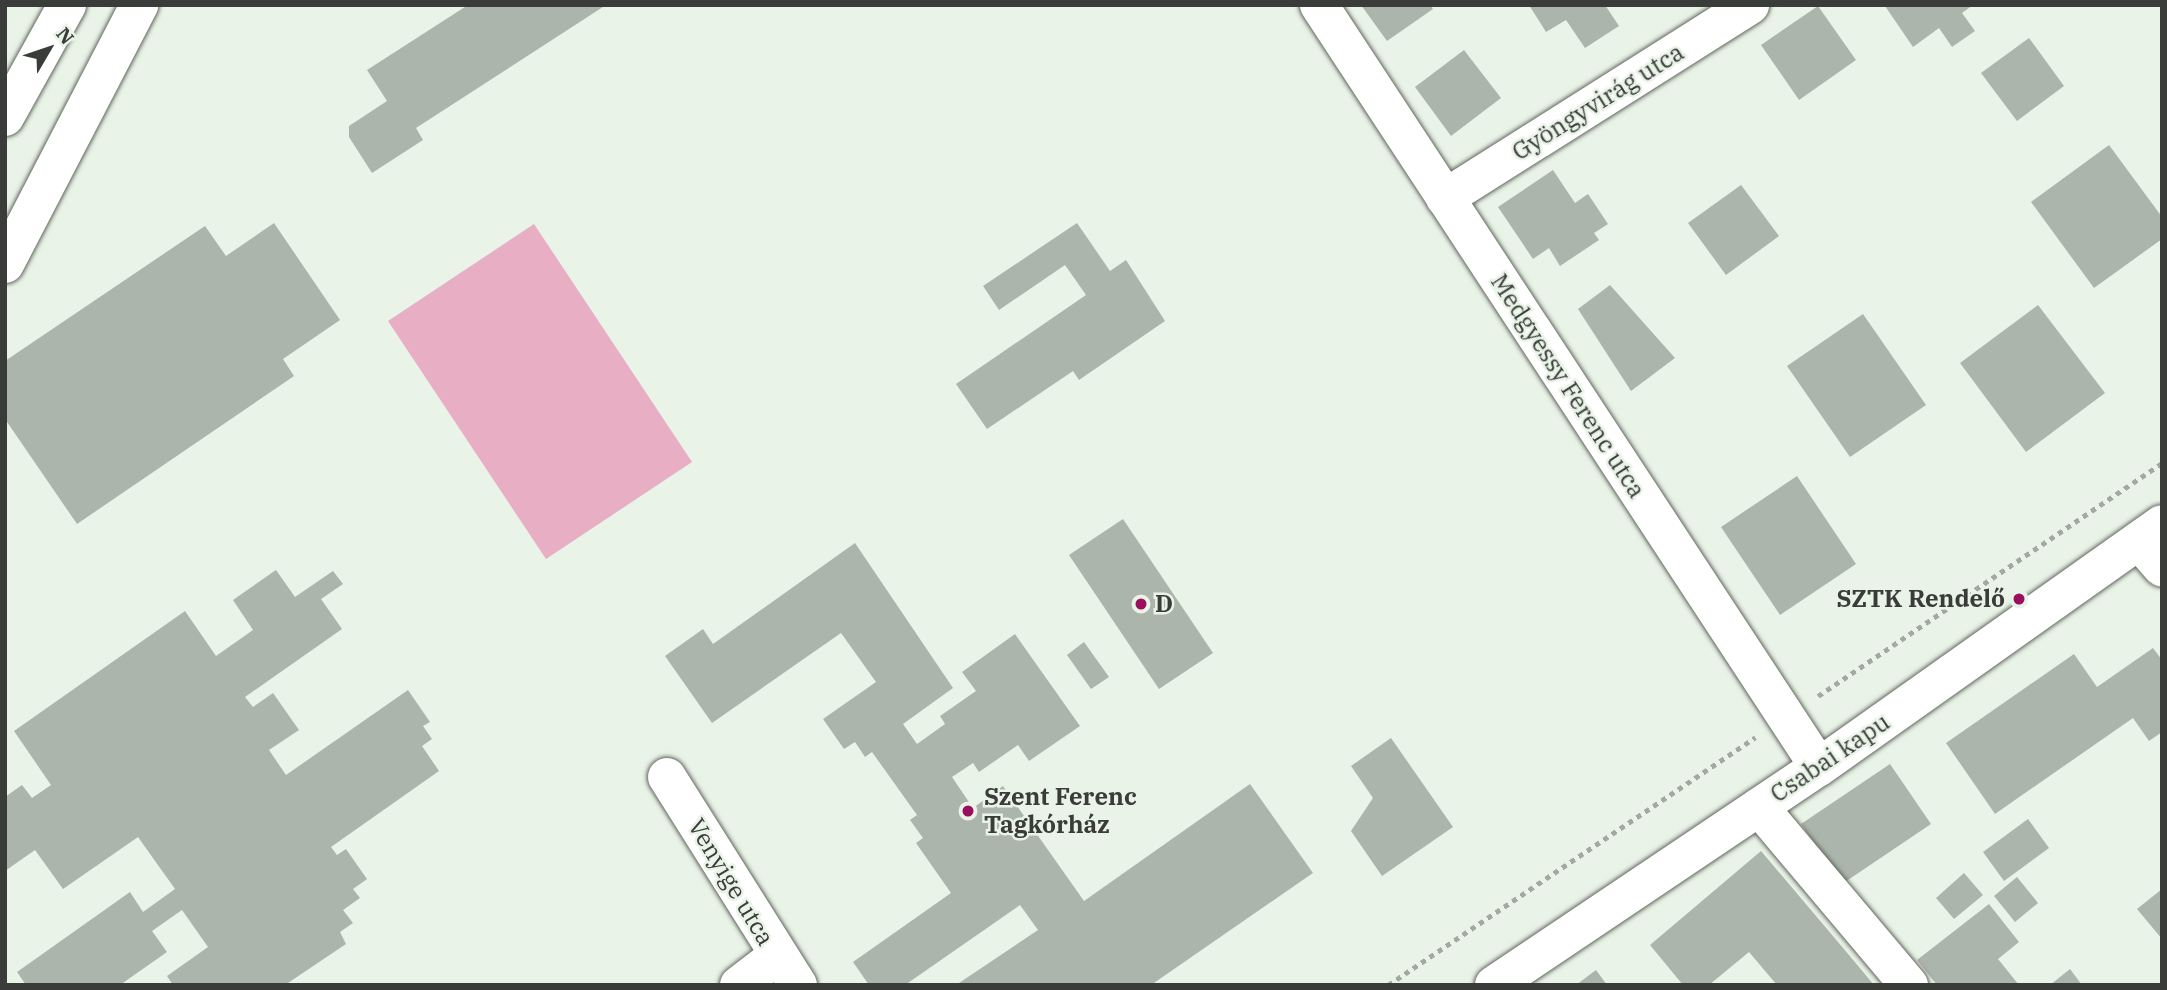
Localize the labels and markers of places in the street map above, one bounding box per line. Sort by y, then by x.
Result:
place label: SZTK Rendelő [1836,585,2005,613]
place label: D [1155,590,1173,618]
marker: SZTK Rendelő [2011,591,2027,607]
marker: D [1133,596,1149,612]
place label: Szent Ferenc Tagkórház [984,783,1137,839]
marker: Szent Ferenc Tagkórház [958,801,978,821]

